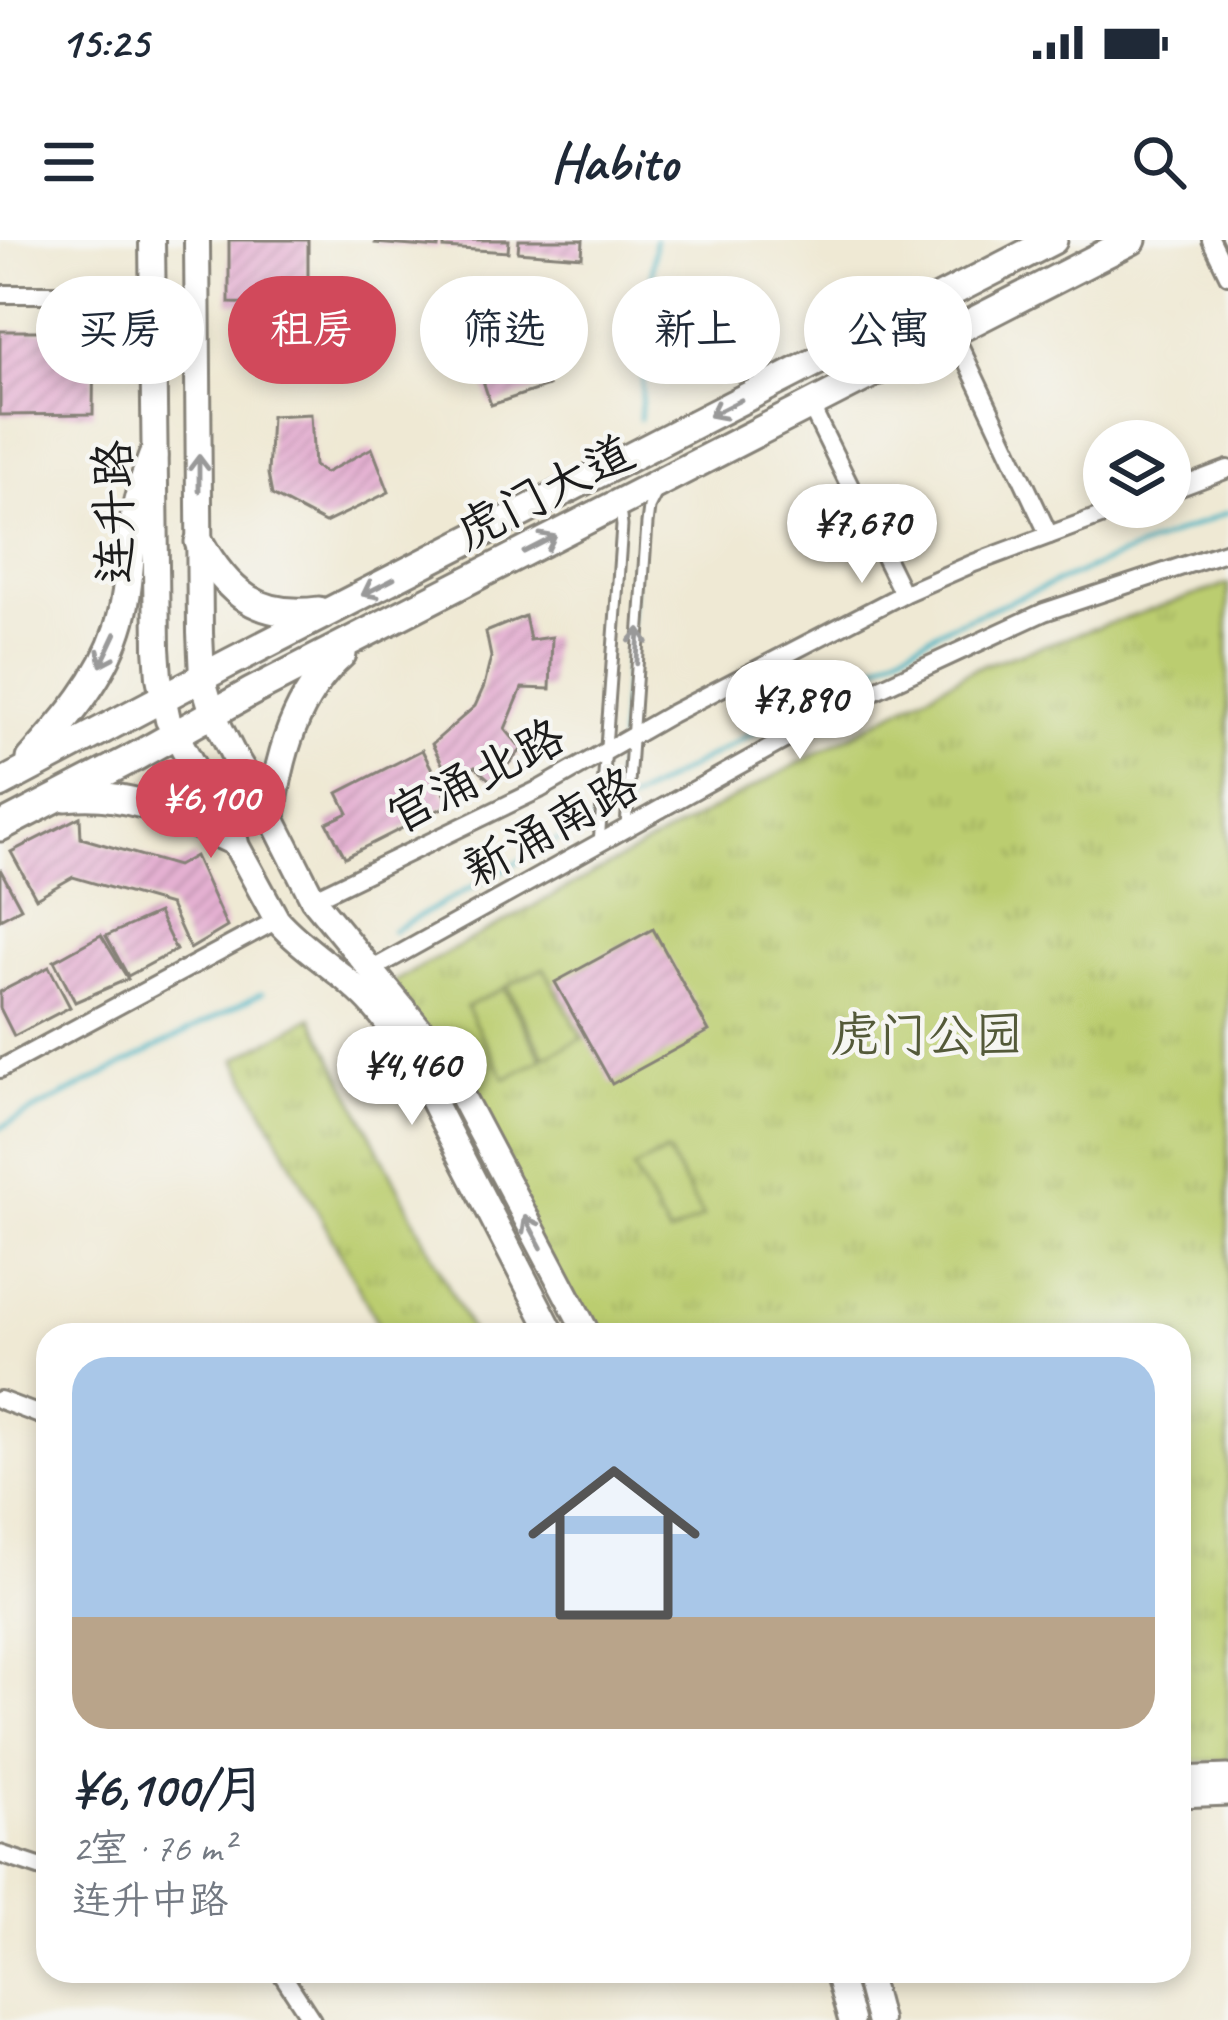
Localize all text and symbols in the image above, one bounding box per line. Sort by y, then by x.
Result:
text: 15:25 [60,14,148,71]
text: Habito [550,128,678,196]
icon: menu [36,129,102,195]
icon: search [1126,129,1192,195]
chip: 买房 [36,276,204,384]
chip: 租房 [228,276,396,384]
chip: 筛选 [420,276,588,384]
chip: 新上 [612,276,780,384]
chip: 公寓 [804,276,972,384]
one-way arrow [708,397,743,420]
map controls [1083,420,1191,528]
button: layers [1083,420,1191,528]
street label: 虎门大道 [445,422,644,562]
street label: 连升路 [83,439,145,585]
one-way arrow [188,454,210,493]
pin: ¥7,670 [764,484,960,586]
text: ¥7,670 [814,498,910,547]
one-way arrow [522,531,558,554]
one-way arrow [361,576,397,599]
one-way arrow [627,627,650,666]
one-way arrow [96,631,118,667]
pin: ¥7,890 [702,660,898,762]
text: ¥7,890 [753,674,847,723]
street label: 官涌北路 [376,706,575,846]
street label: 新涌南路 [452,754,649,900]
pin: ¥6,100 [113,759,309,861]
text: ¥6,100 [163,773,259,822]
park label: 虎门公园 [831,1005,1023,1065]
pin: ¥4,460 [314,1026,510,1128]
text: ¥4,460 [364,1040,460,1089]
one-way arrow [521,1214,544,1250]
icon: home [506,1435,722,1651]
text: ¥6,100/月 [72,1757,266,1821]
text: 2室 · 76 m² [72,1824,234,1873]
text: 连升中路 [72,1876,228,1925]

